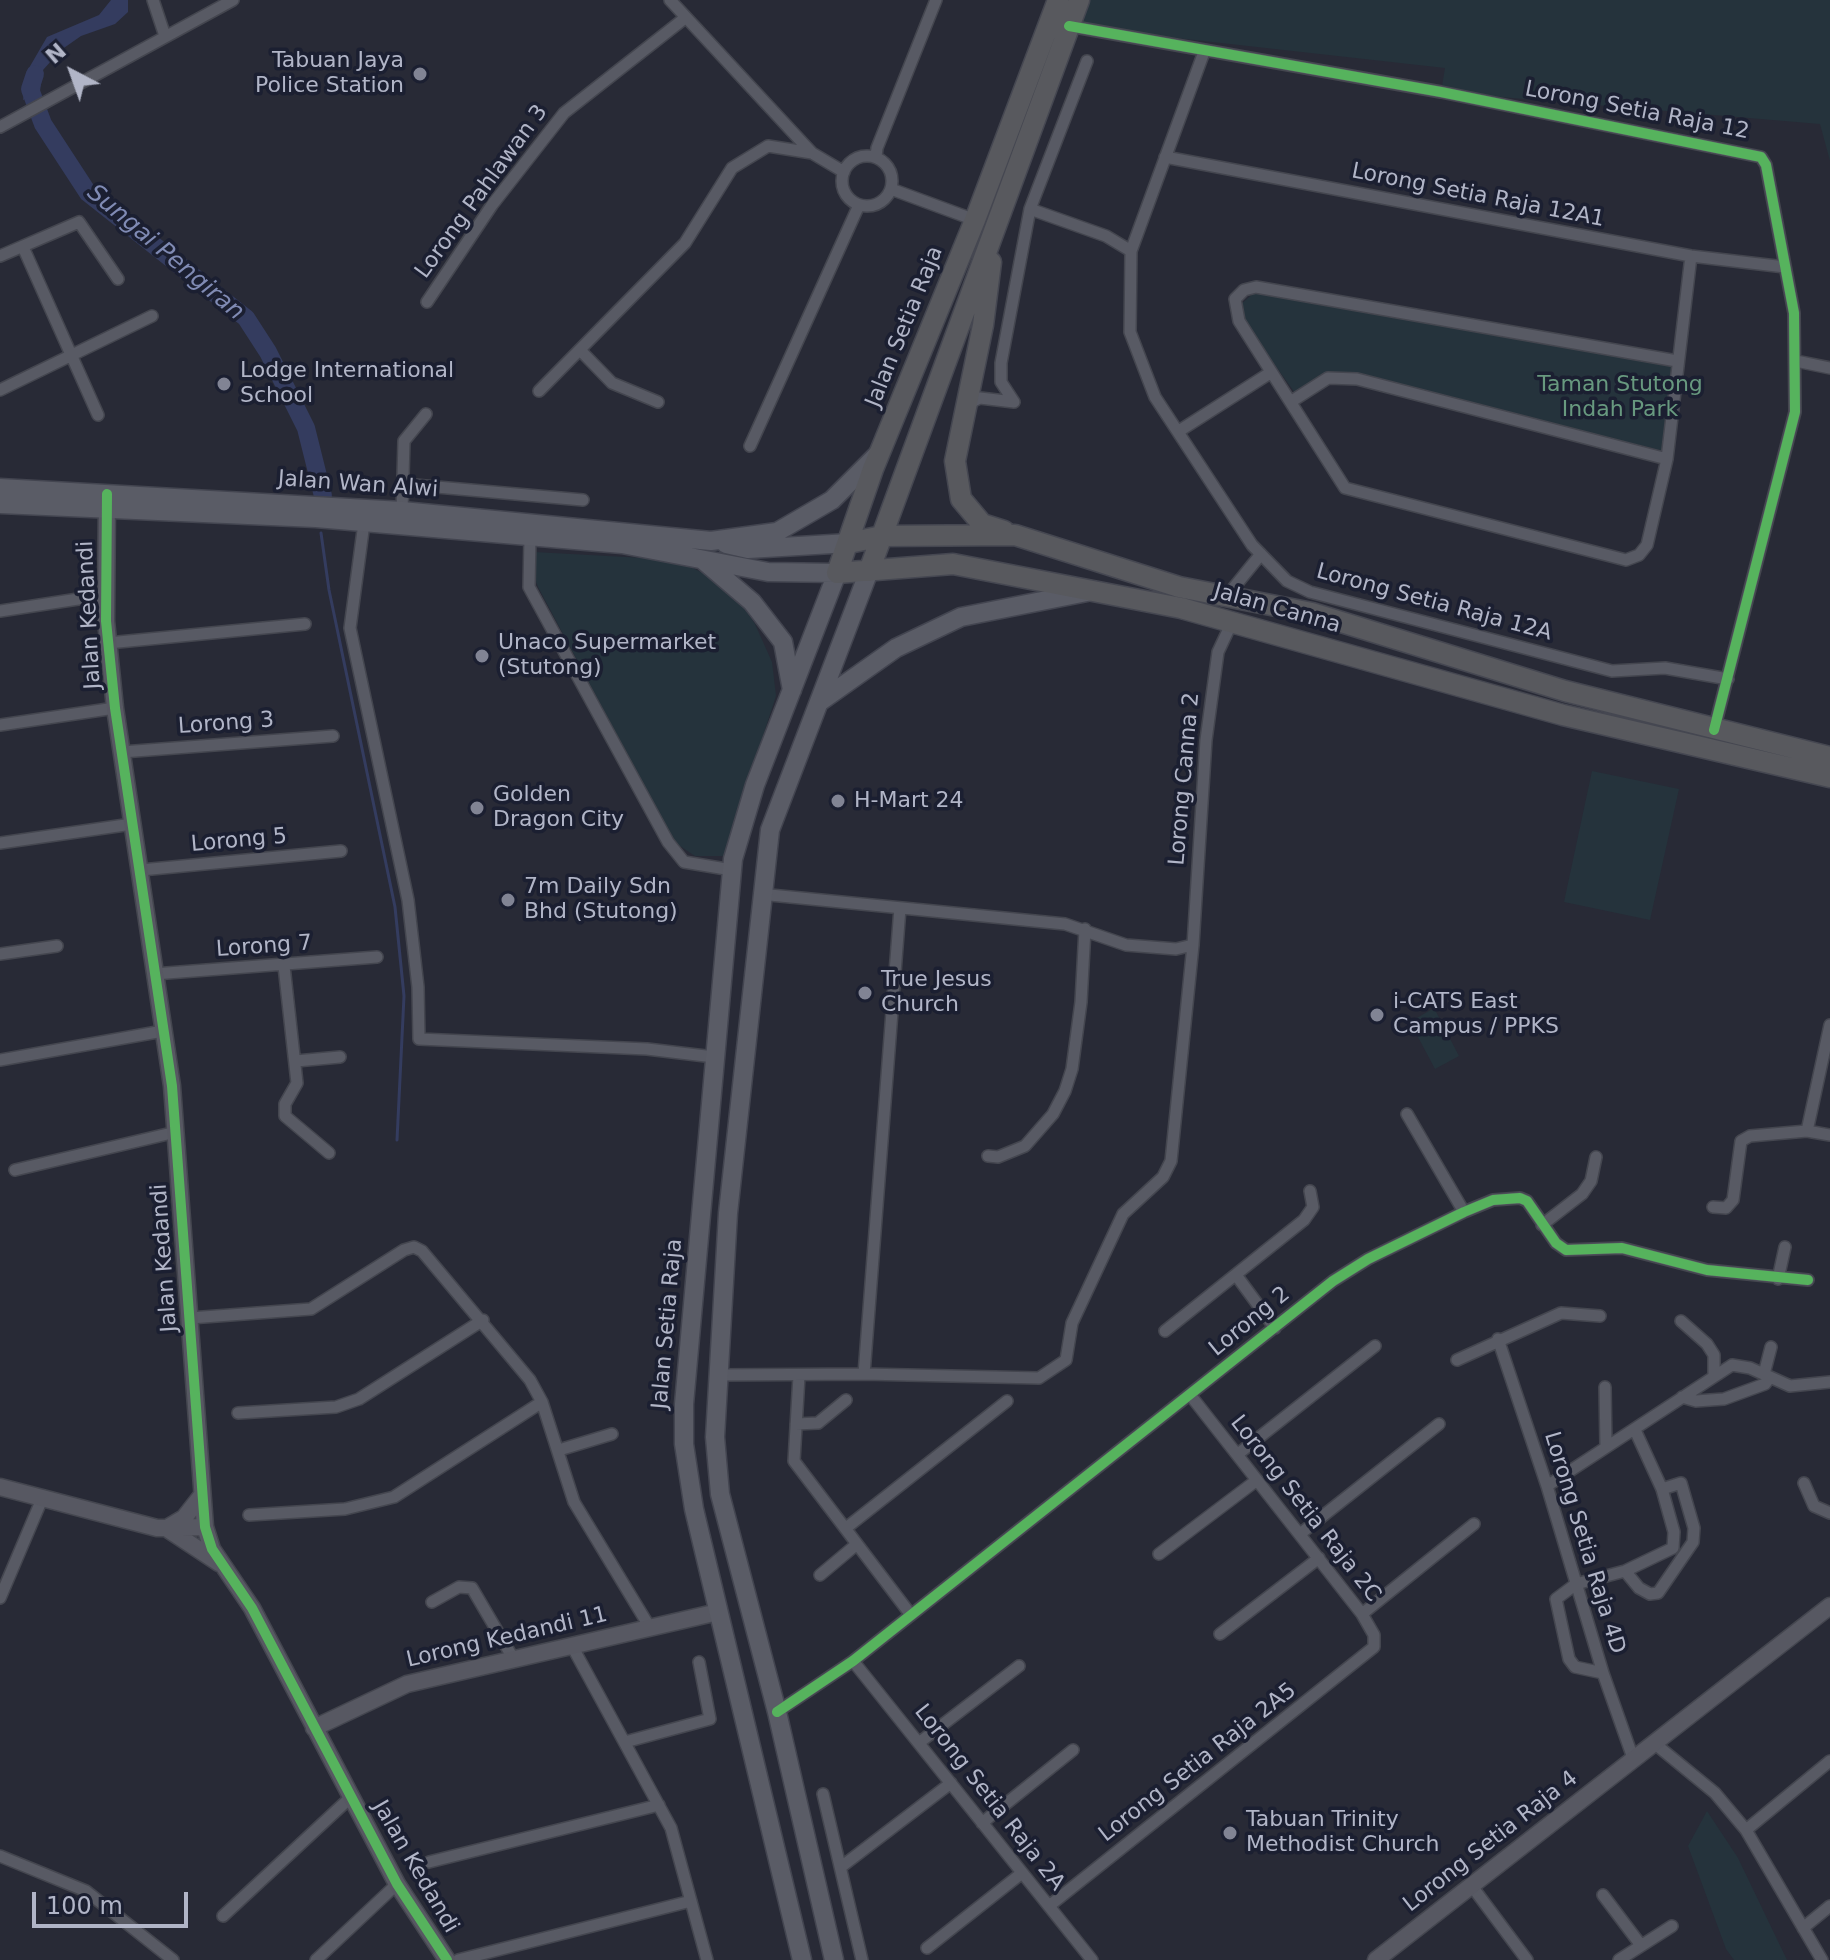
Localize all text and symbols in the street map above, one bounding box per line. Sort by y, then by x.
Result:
north arrow [32,32,112,112]
text: N [41,38,71,69]
place label: Tabuan Jaya Police Station [255,48,404,100]
marker: Tabuan Jaya Police Station [411,65,429,83]
street label: Lorong Setia Raja 12 [1523,76,1751,146]
street label: Lorong Pahlawan 3 [410,100,554,284]
street label: Lorong Setia Raja 12A1 [1349,159,1607,233]
water label: Sungai Pengiran [81,179,249,327]
street label: Jalan Setia Raja [861,243,949,411]
place label: Lodge International School [240,358,454,410]
park label: Taman Stutong Indah Park [1537,372,1703,424]
marker: Lodge International School [215,375,233,393]
street label: Jalan Wan Alwi [277,466,439,504]
street label: Jalan Kedandi [73,540,107,690]
street label: Lorong Setia Raja 12A [1313,559,1555,647]
street label: Jalan Canna [1211,578,1343,640]
place label: Unaco Supermarket (Stutong) [498,630,716,682]
marker: Unaco Supermarket (Stutong) [473,647,491,665]
street label: Lorong Canna 2 [1164,691,1206,867]
street label: Lorong 3 [177,707,275,741]
place label: Golden Dragon City [493,782,624,834]
place label: H-Mart 24 [854,788,964,814]
marker: H-Mart 24 [829,792,847,810]
marker: Golden Dragon City [468,799,486,817]
street label: Lorong 5 [190,824,288,858]
place label: 7m Daily Sdn Bhd (Stutong) [524,874,678,926]
marker: 7m Daily Sdn Bhd (Stutong) [499,891,517,909]
street label: Lorong 7 [215,930,313,964]
place label: True Jesus Church [881,967,992,1018]
marker: True Jesus Church [856,984,874,1002]
place label: i-CATS East Campus / PPKS [1393,989,1559,1040]
marker: i-CATS East Campus / PPKS [1368,1006,1386,1024]
street label: Jalan Kedandi [147,1183,183,1333]
street label: Jalan Setia Raja [647,1238,689,1410]
street label: Lorong 2 [1204,1281,1296,1363]
street label: Lorong Setia Raja 2C [1224,1411,1386,1607]
street label: Lorong Setia Raja 4D [1538,1429,1630,1657]
street label: Lorong Kedandi 11 [404,1602,610,1674]
street label: Lorong Setia Raja 2A5 [1094,1678,1302,1848]
street label: Lorong Setia Raja 2A [908,1700,1070,1896]
street label: Lorong Setia Raja 4 [1399,1766,1583,1918]
street label: Jalan Kedandi [366,1796,464,1938]
place label: Tabuan Trinity Methodist Church [1246,1807,1440,1858]
marker: Tabuan Trinity Methodist Church [1221,1824,1239,1842]
scale bar [36,1876,192,1926]
text: 100 m [46,1892,123,1920]

